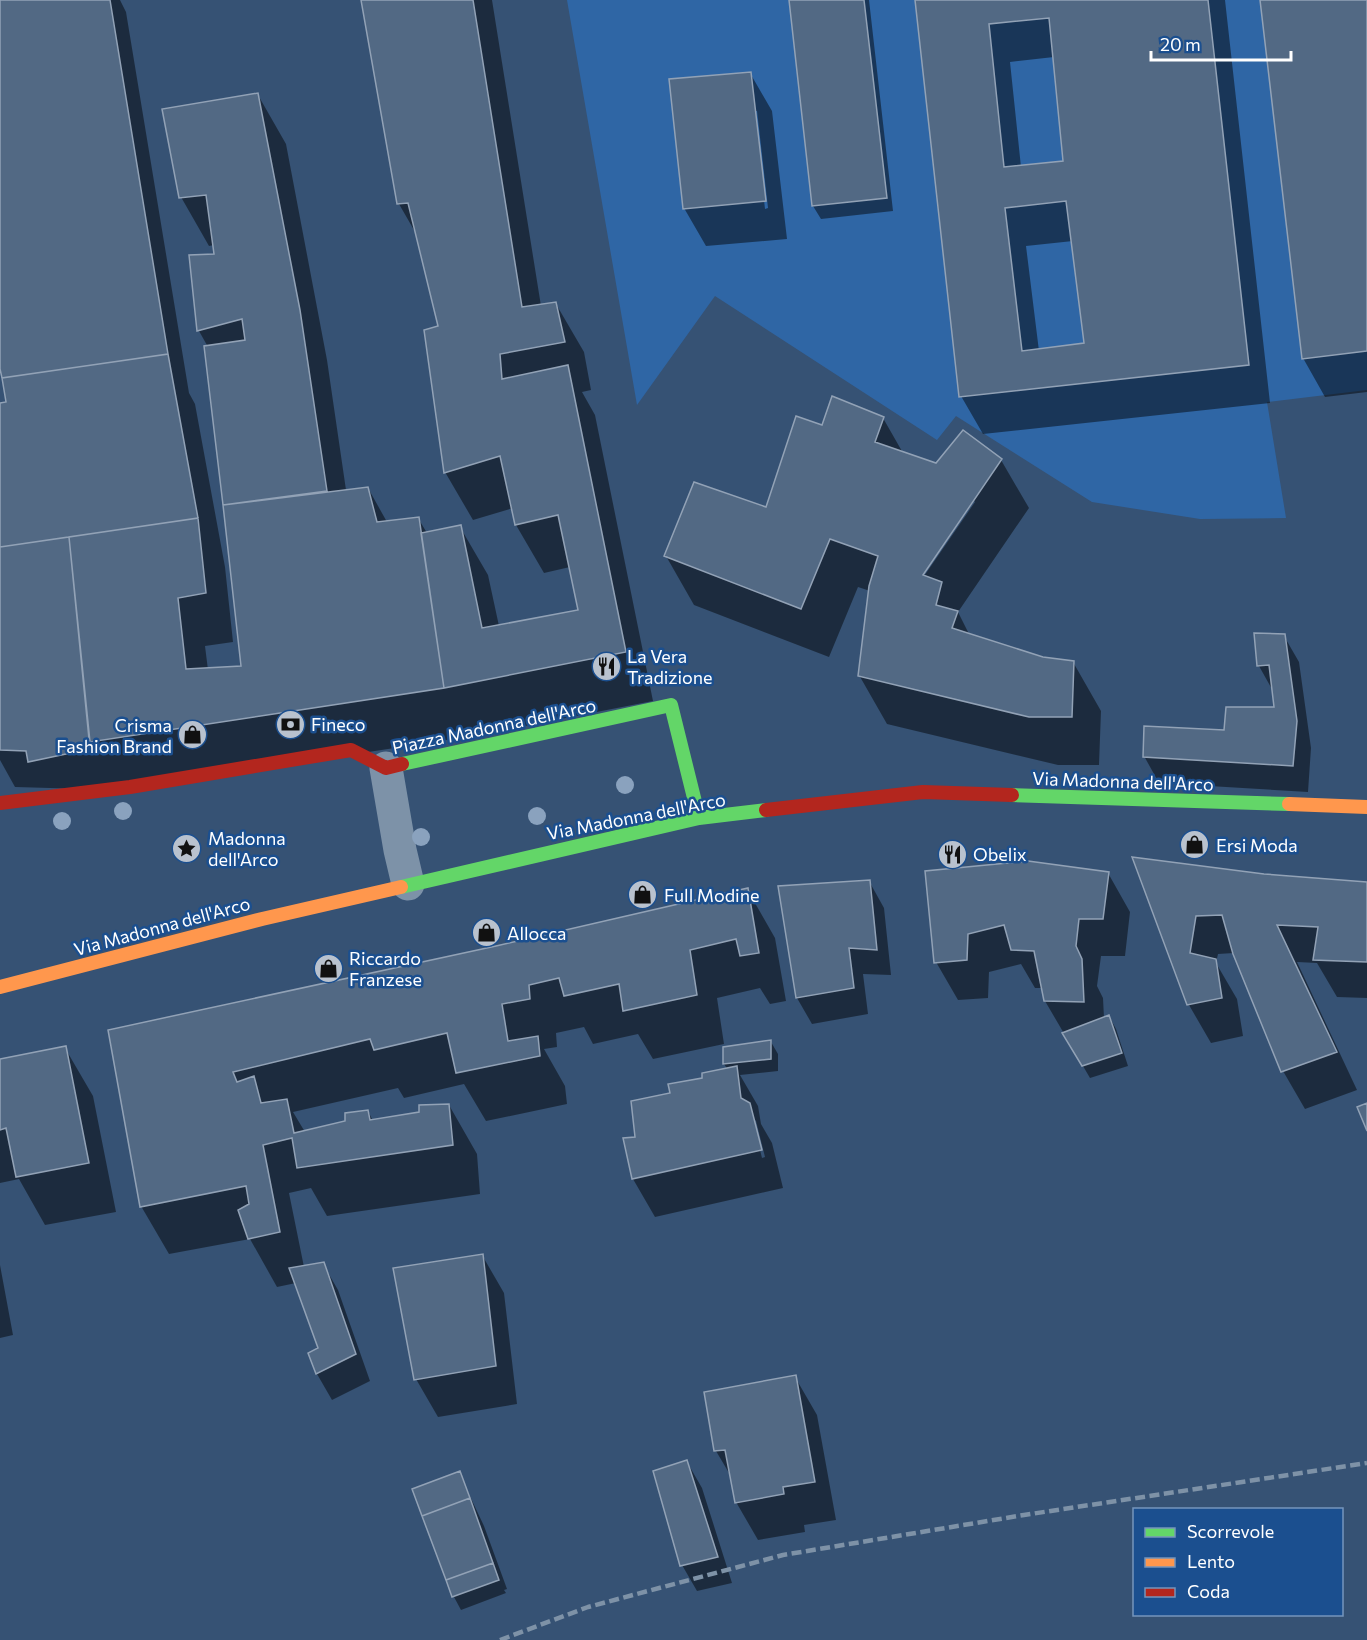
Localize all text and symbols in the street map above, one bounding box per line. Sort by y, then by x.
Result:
scale bar [1151,24,1290,62]
text: 20 m [1160,33,1201,55]
place label: La Vera Tradizione [627,645,713,688]
restaurant icon: La Vera Tradizione [590,650,622,682]
street label: Piazza Madonna dell'Arco [390,694,598,758]
bank icon: Fineco [274,708,306,740]
place label: Fineco [311,713,365,735]
place label: Crisma Fashion Brand [56,714,172,757]
shop icon: Crisma Fashion Brand [177,719,209,751]
street label: Via Madonna dell'Arco [1032,767,1214,795]
street label: Via Madonna dell'Arco [545,788,727,844]
place label: Madonna dell'Arco [208,827,286,870]
shop icon: Ersi Moda [1179,829,1211,861]
place icon: Madonna dell'Arco [171,832,203,864]
place label: Ersi Moda [1216,834,1298,856]
restaurant icon: Obelix [936,838,968,870]
place label: Obelix [973,843,1027,865]
shop icon: Full Modine [627,879,659,911]
place label: Full Modine [664,884,759,906]
street label: Via Madonna dell'Arco [71,892,253,960]
shop icon: Allocca [470,917,502,949]
place label: Allocca [507,922,567,944]
place label: Riccardo Franzese [349,947,422,990]
shop icon: Riccardo Franzese [312,952,344,984]
legend [1133,1508,1343,1616]
text: Scorrevole [1187,1520,1274,1542]
text: Lento [1187,1550,1235,1572]
text: Coda [1187,1580,1230,1602]

